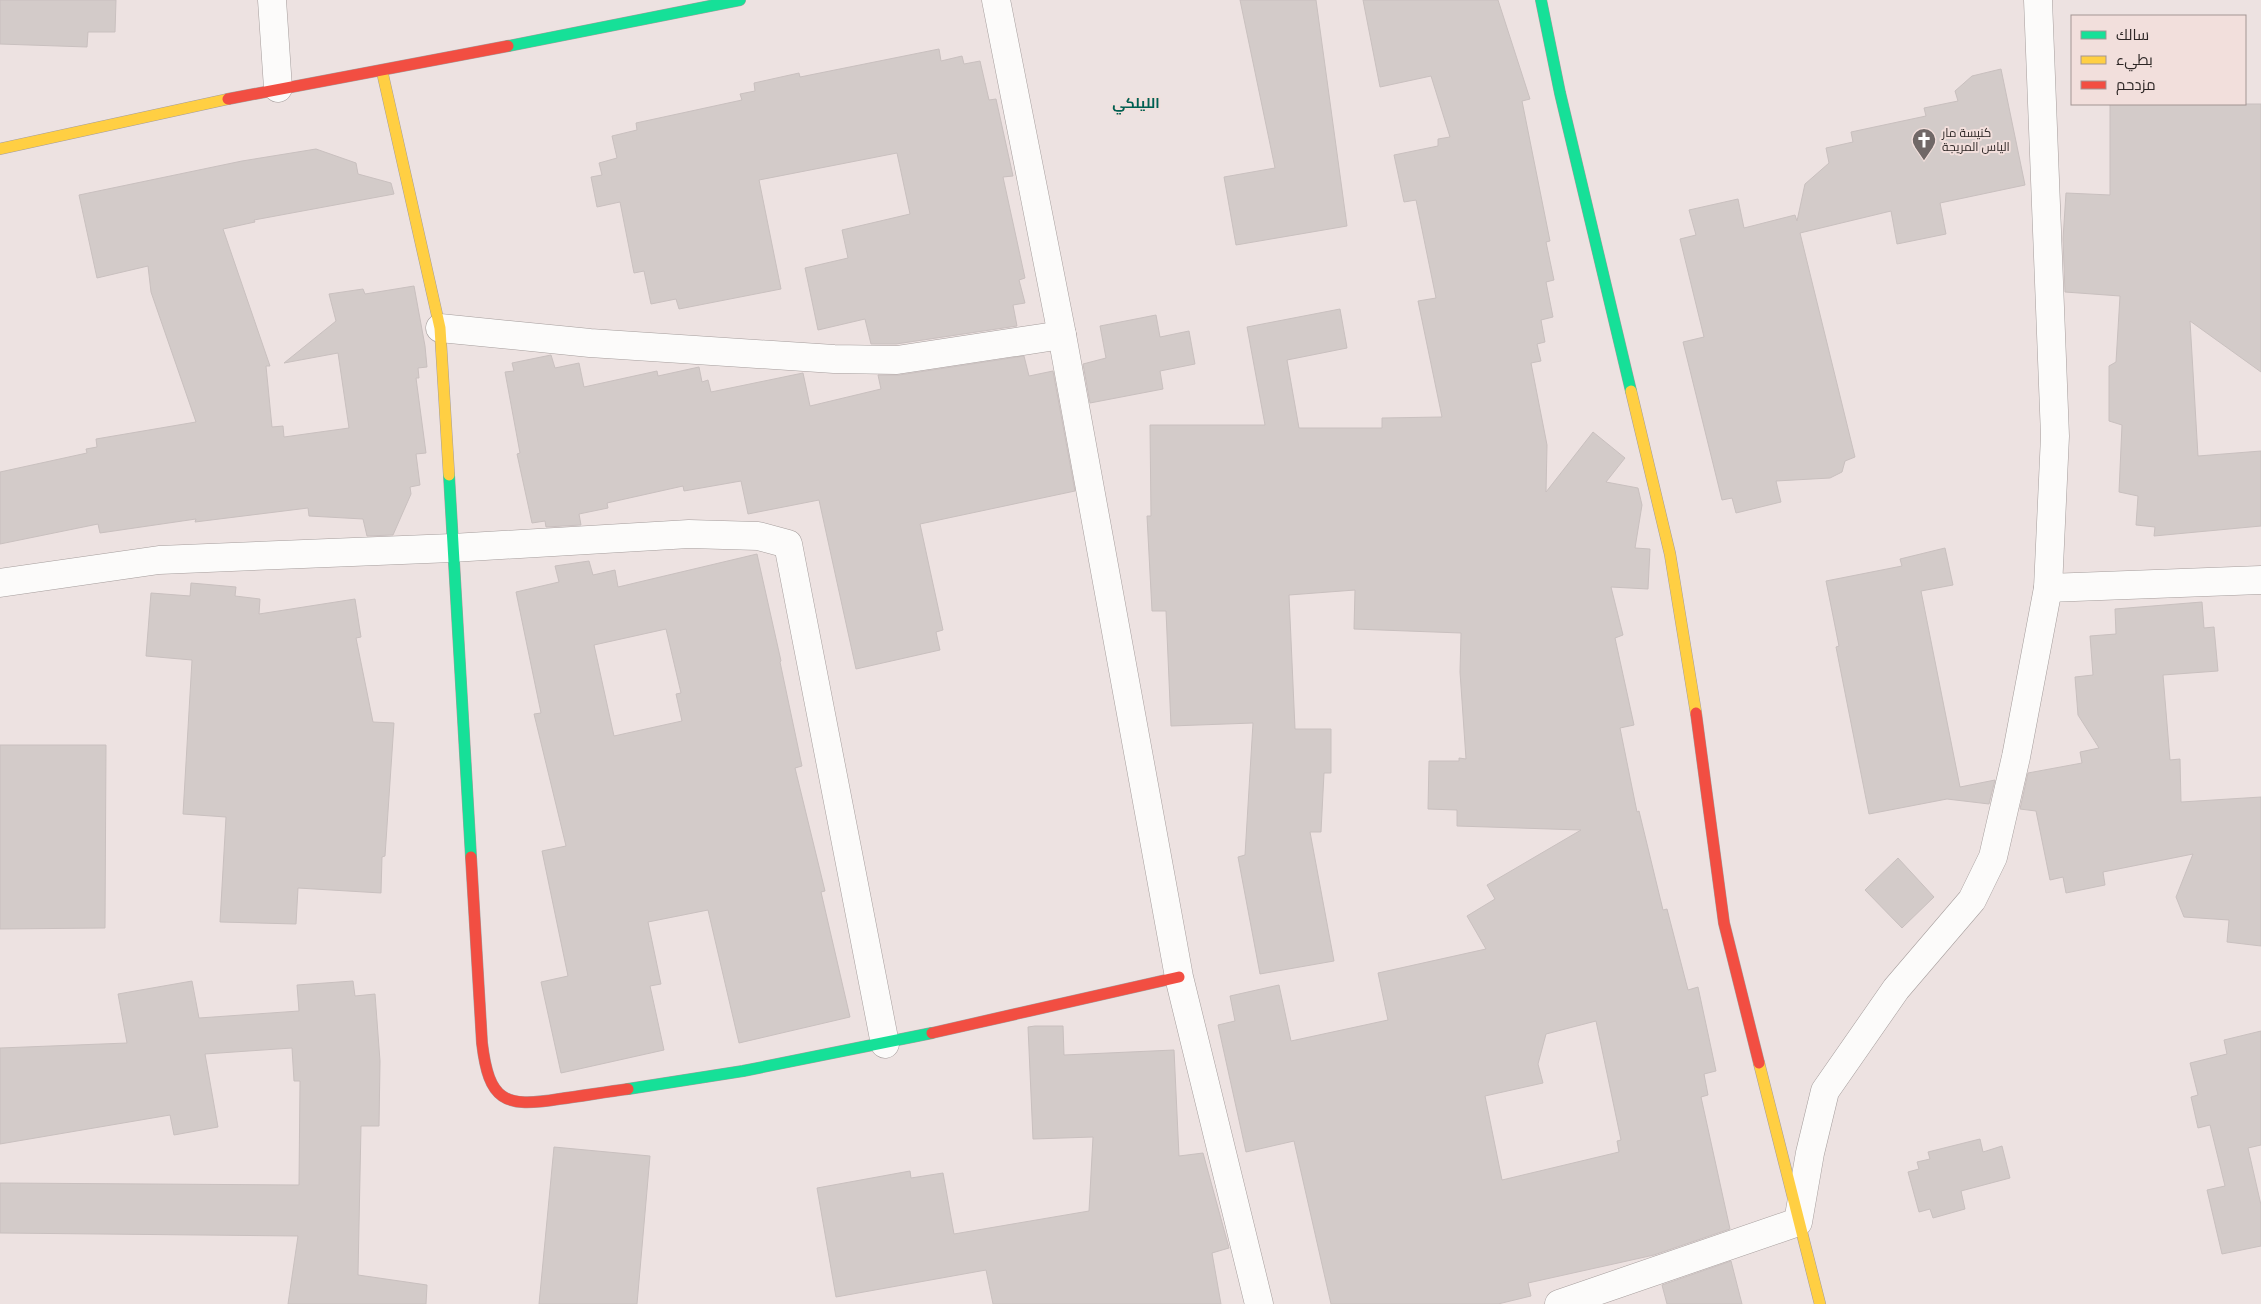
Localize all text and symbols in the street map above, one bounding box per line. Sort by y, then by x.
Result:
legend [2071,15,2246,105]
text: سالك [2116,26,2149,44]
text: بطيء [2116,51,2153,72]
text: مزدحم [2116,76,2156,95]
district label: الليلكي [1112,95,1160,115]
place label: كنيسة مار الياس المريجة [1941,126,2010,154]
church icon: كنيسة مار الياس المريجة [1911,127,1937,161]

